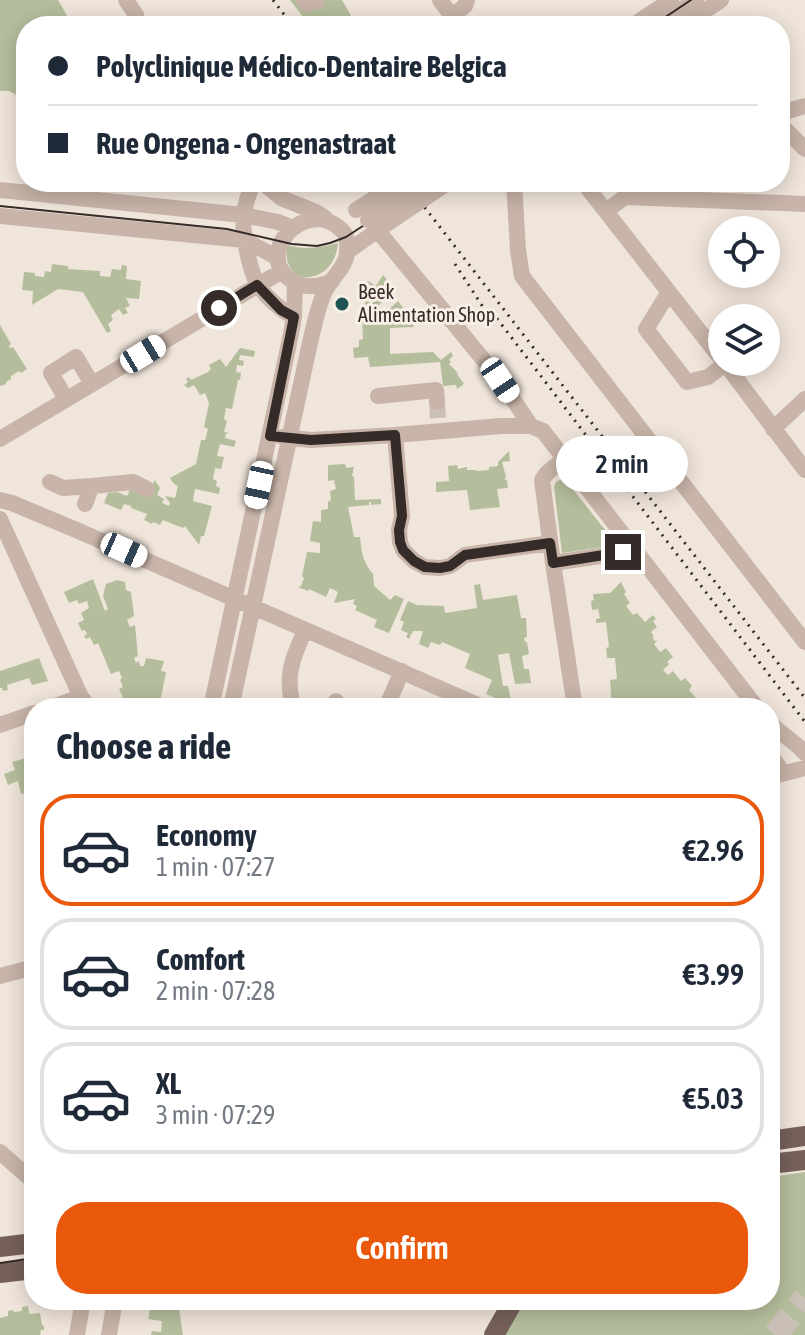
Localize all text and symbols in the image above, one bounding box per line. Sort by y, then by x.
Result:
text: Polyclinique Médico-Dentaire Belgica [96,49,507,83]
text: Rue Ongena - Ongenastraat [96,126,396,160]
map controls [708,216,780,376]
button: locate [708,216,780,288]
place label: Beek Alimentation Shop [358,280,495,326]
route start [201,290,237,326]
marker: Beek Alimentation Shop [333,295,351,313]
button: layers [708,304,780,376]
car [116,331,170,377]
car [477,353,523,407]
callout: 2 min [557,436,689,492]
text: 2 min [595,449,649,479]
car [242,459,276,511]
car [97,529,151,571]
route end [605,534,641,570]
text: Choose a ride [56,725,231,767]
icon: car [60,814,132,886]
text: Economy [156,818,257,852]
text: €2.96 [683,833,744,867]
text: 1 min · 07:27 [156,852,275,882]
icon: car [60,938,132,1010]
text: Comfort [156,942,245,976]
text: €3.99 [683,957,744,991]
text: 2 min · 07:28 [156,976,275,1006]
icon: car [60,1062,132,1134]
text: XL [156,1066,181,1100]
text: €5.03 [683,1081,744,1115]
text: 3 min · 07:29 [156,1100,275,1130]
button: Confirm [56,1202,748,1294]

